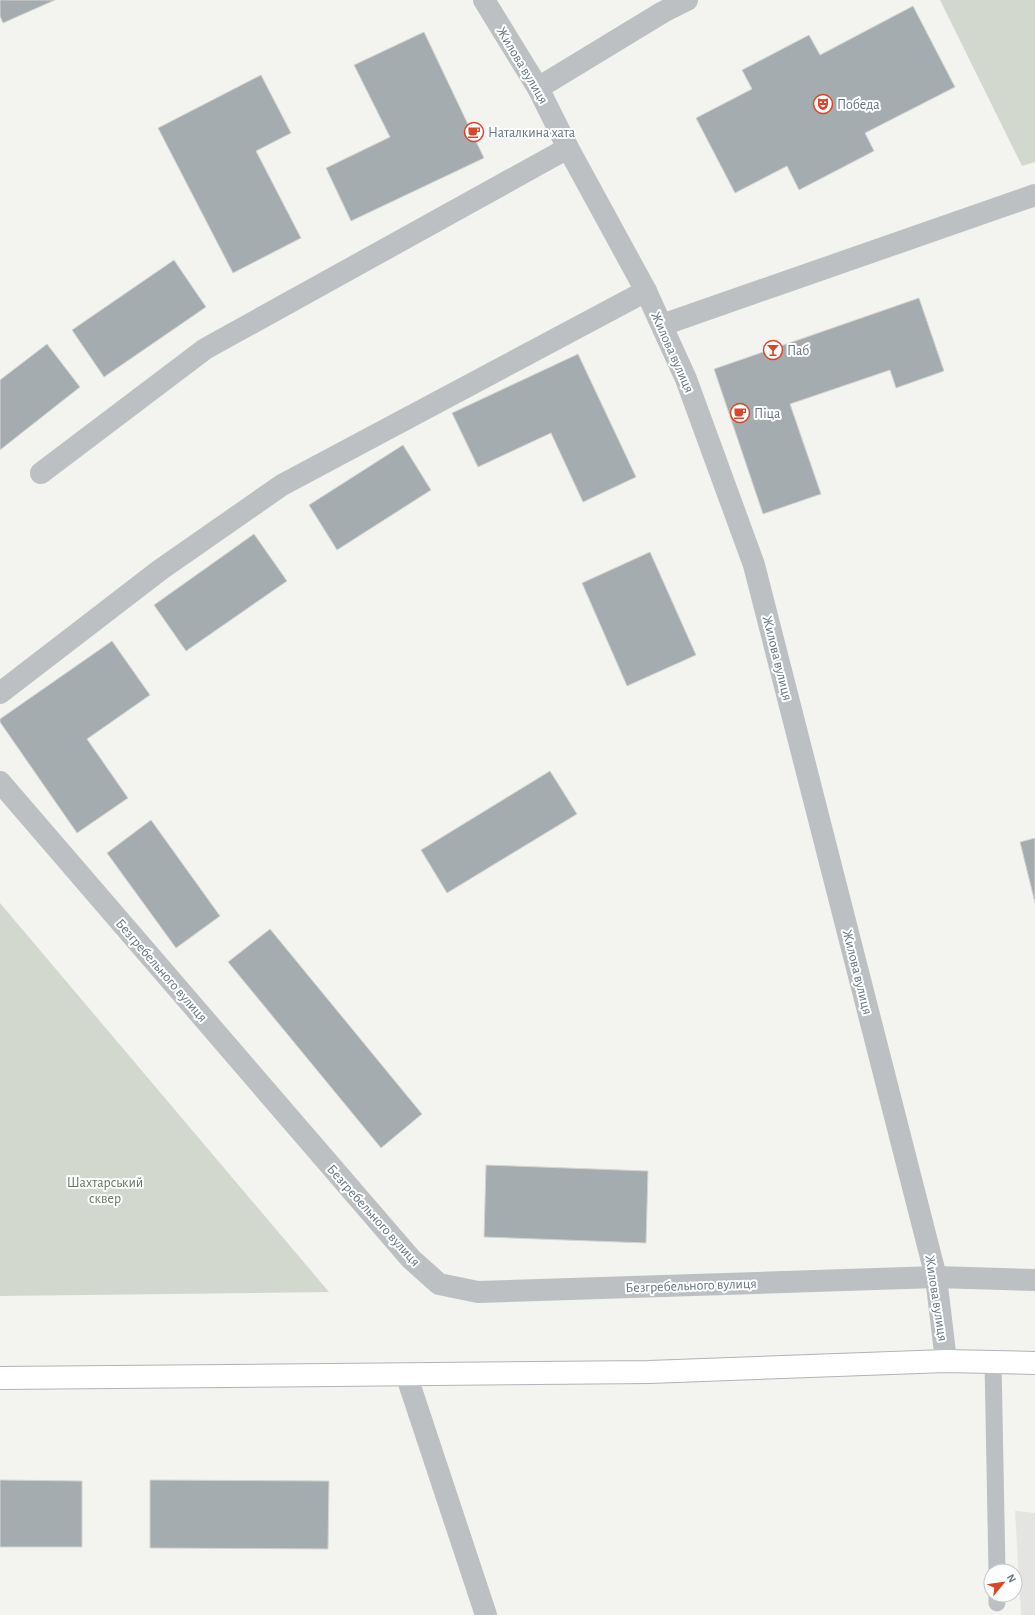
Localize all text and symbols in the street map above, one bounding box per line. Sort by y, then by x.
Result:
street label: Жилова вулиця [494,25,551,106]
theatre icon: Победа [812,93,834,115]
place label: Победа [837,98,880,112]
cafe icon: Наталкина хата [463,121,485,143]
place label: Наталкина хата [488,126,576,140]
street label: Жилова вулиця [648,310,696,395]
bar icon: Паб [762,339,784,361]
place label: Паб [787,344,809,358]
cafe icon: Піца [729,402,751,424]
place label: Піца [754,407,781,421]
street label: Жилова вулиця [760,614,794,702]
street label: Безгребельного вулиця [113,916,210,1025]
street label: Жилова вулиця [840,928,874,1016]
street label: Безгребельного вулиця [324,1162,422,1269]
park label: Шахтарський сквер [67,1176,143,1206]
street label: Жилова вулиця [922,1254,950,1342]
street label: Безгребельного вулиця [625,1277,757,1295]
north arrow [983,1563,1023,1603]
text: N [1005,1572,1018,1584]

